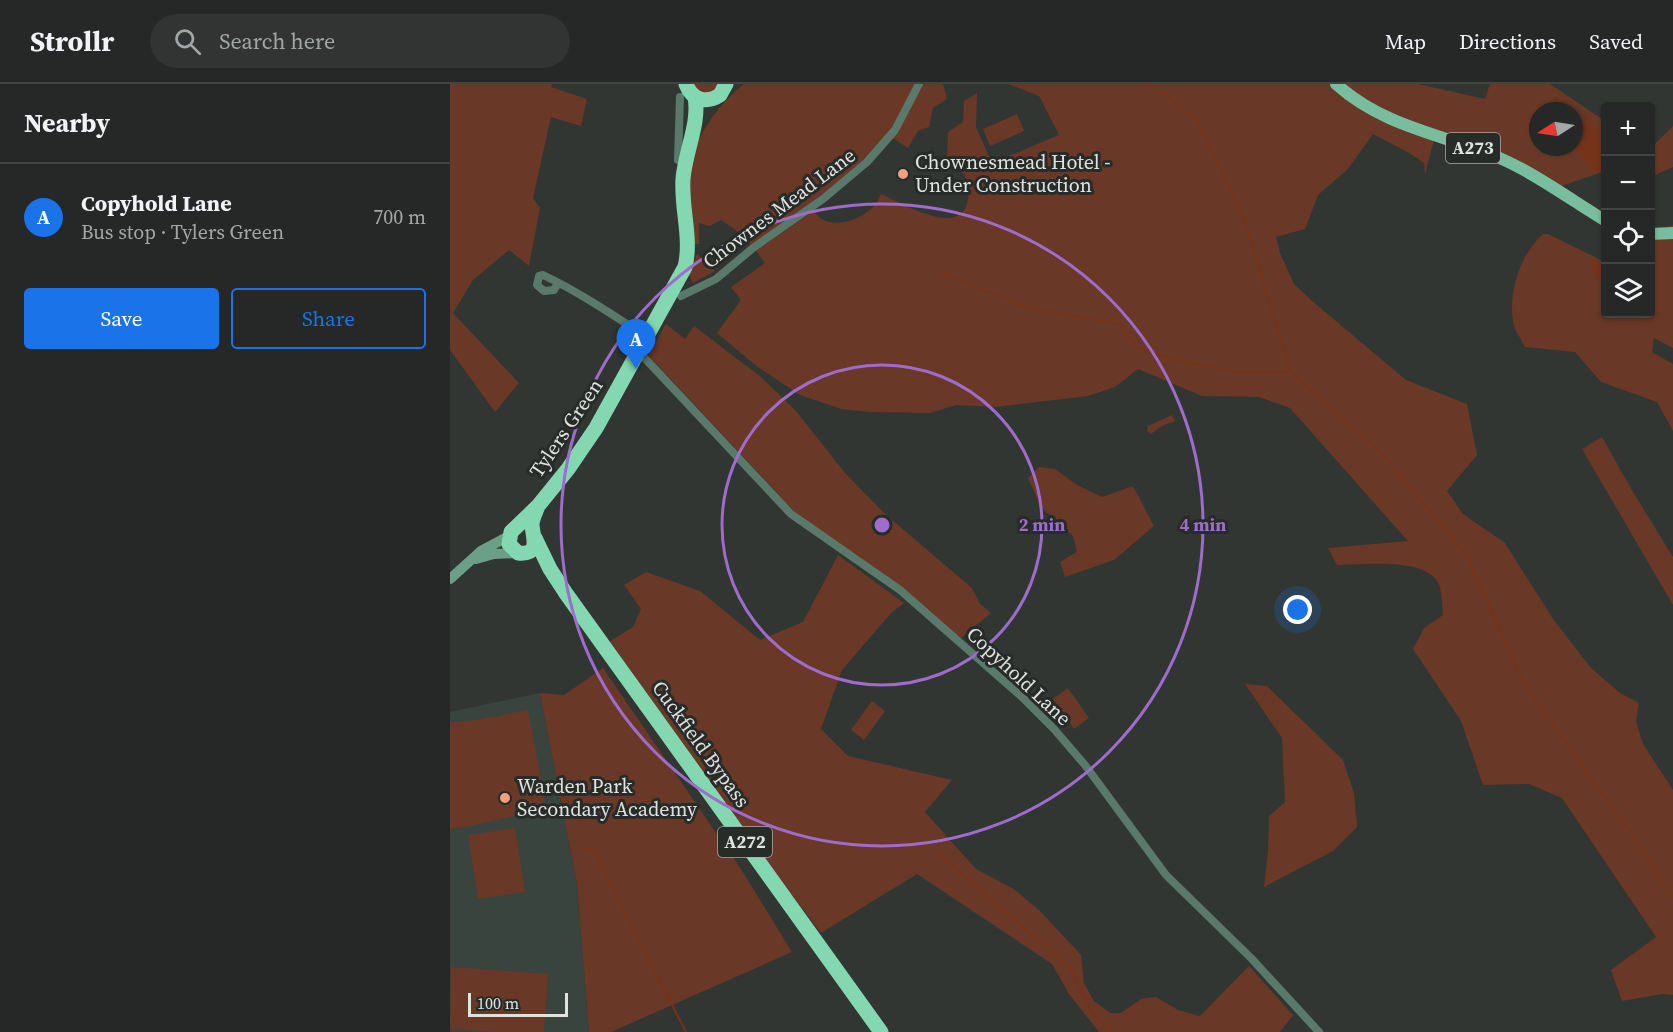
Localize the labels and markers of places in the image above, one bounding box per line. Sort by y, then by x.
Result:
place label: Chownesmead Hotel - Under Construction [915,148,1111,199]
marker: Chownesmead Hotel - Under Construction [896,167,910,181]
pin: A [616,320,656,369]
centre of rings [872,515,892,535]
place label: Warden Park Secondary Academy [517,772,698,823]
marker: Warden Park Secondary Academy [498,791,512,805]

